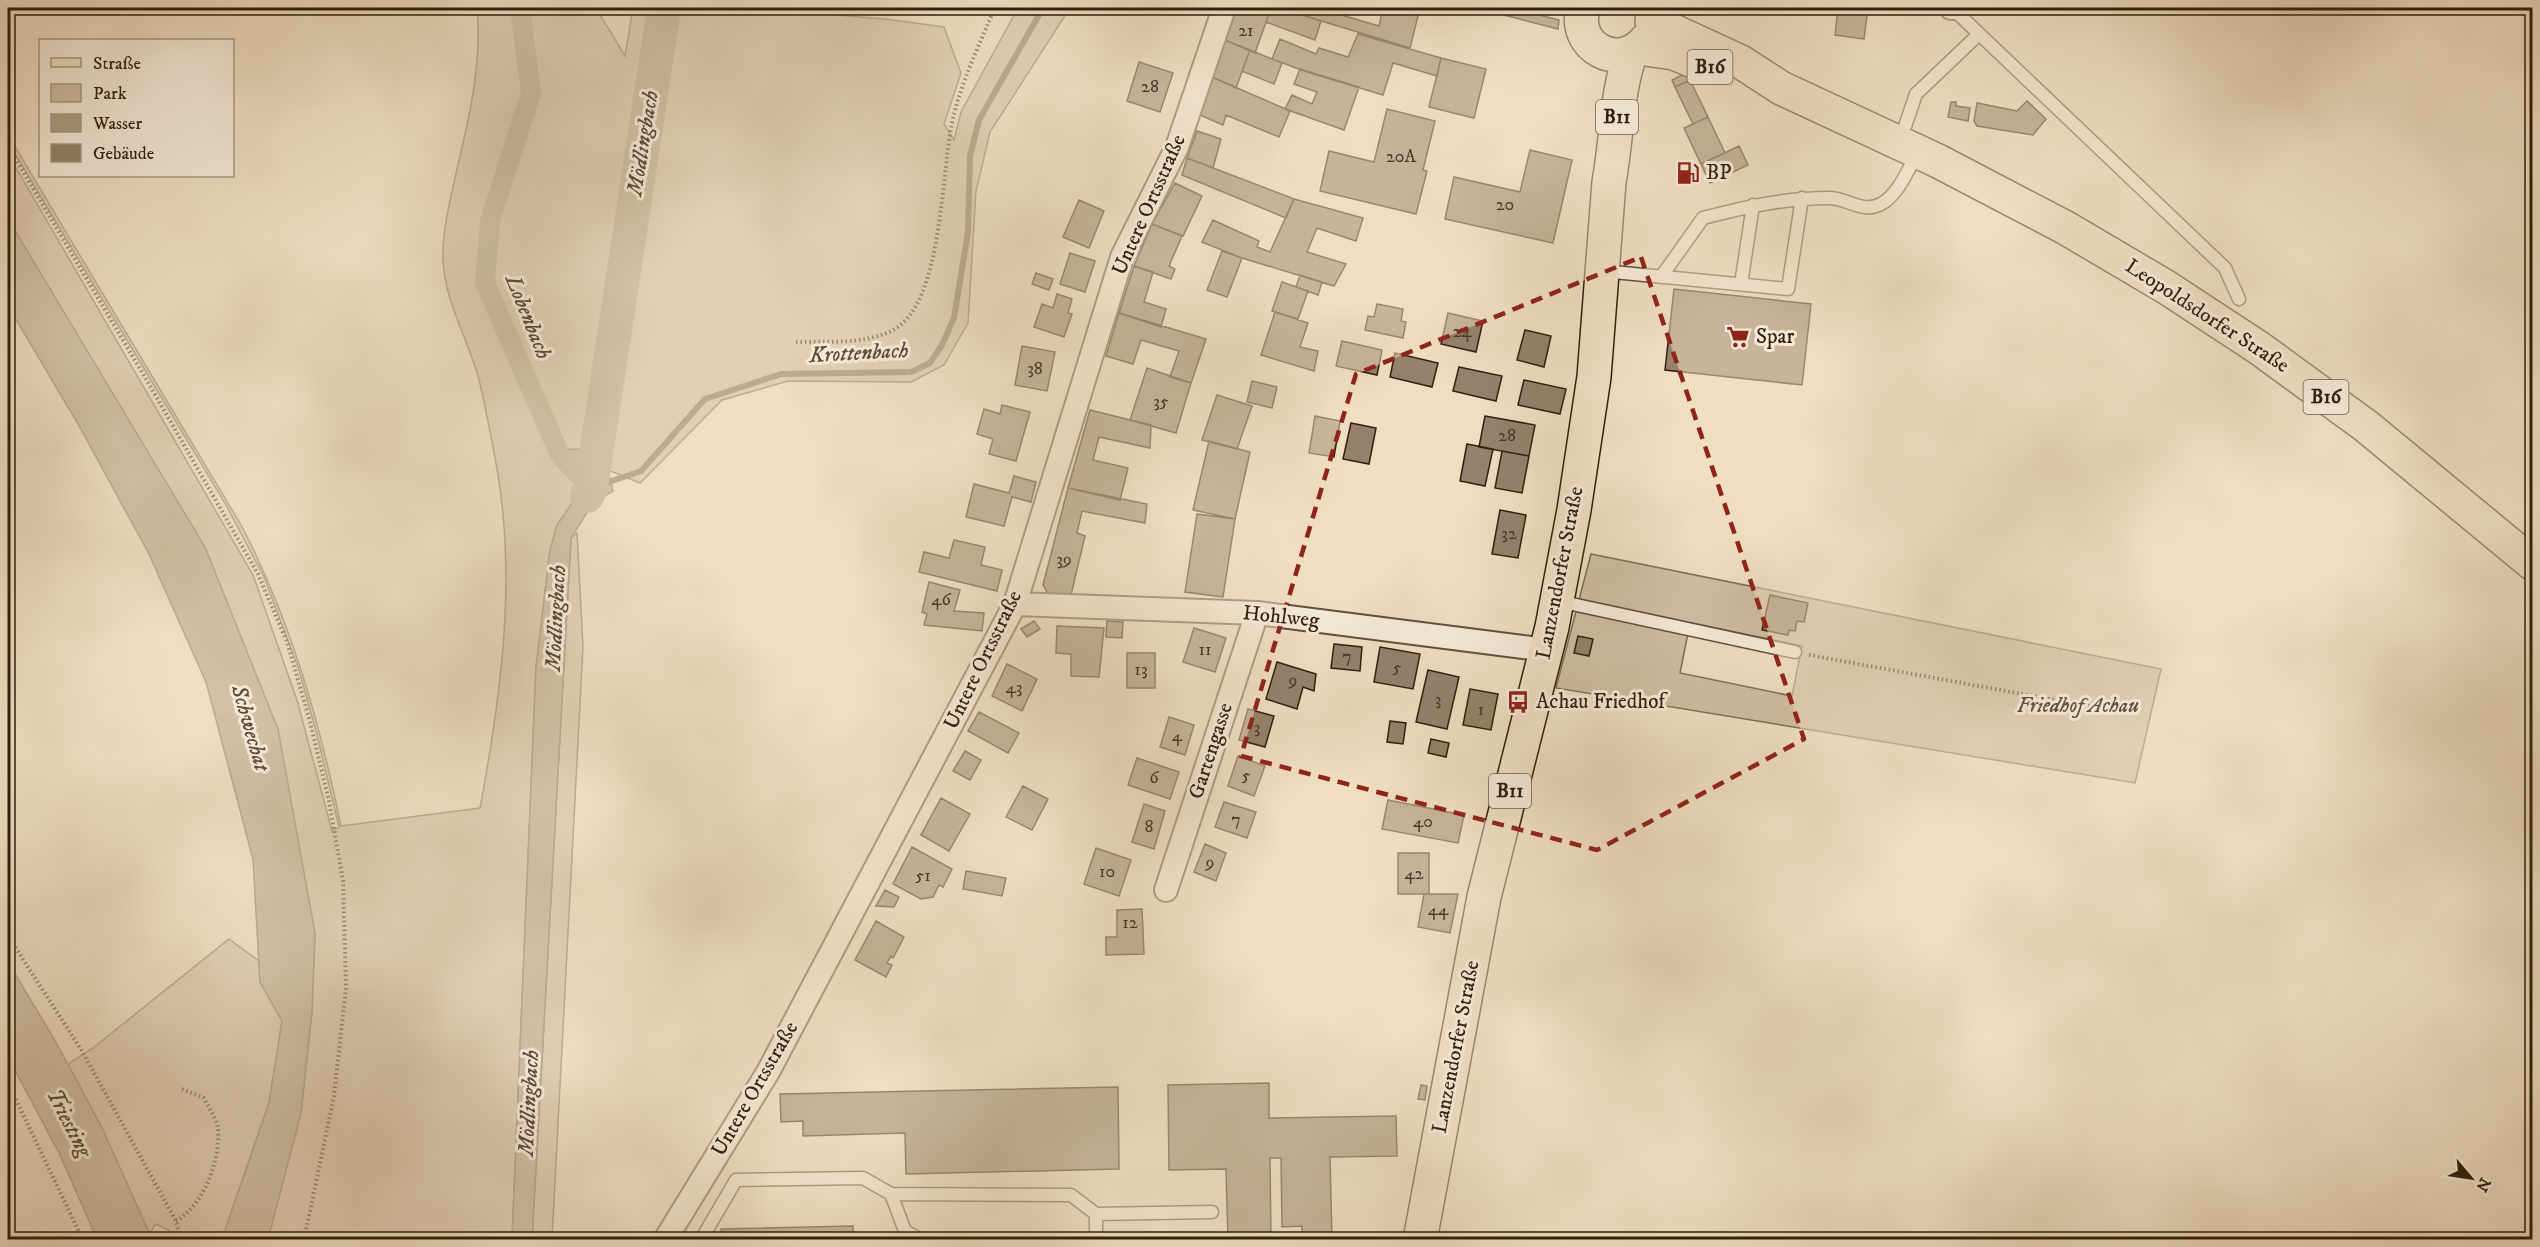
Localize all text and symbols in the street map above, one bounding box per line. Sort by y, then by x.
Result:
house number: 21 [1238,20,1254,42]
legend [39,39,234,177]
road number: B16 [1688,50,1732,84]
text: Straße [93,53,141,75]
house number: 28 [1141,76,1159,98]
text: Park [93,83,127,105]
water label: Mödlingbach [621,88,665,199]
road number: B11 [1596,100,1638,134]
text: Wasser [92,113,143,135]
street label: Untere Ortsstraße [1106,130,1192,279]
text: Gebäude [93,143,154,165]
house number: 20A [1386,146,1417,168]
fuel station icon: BP [1675,160,1701,186]
place label: BP [1706,160,1731,186]
house number: 20 [1496,194,1514,216]
street label: Leopoldsdorfer Straße [2120,253,2294,379]
water label: Lobenbach [498,269,557,363]
house number: 24 [1452,321,1472,343]
supermarket icon: Spar [1725,324,1751,350]
place label: Spar [1756,324,1794,350]
water label: Krottenbach [808,337,909,369]
house number: 38 [1027,358,1043,380]
road number: B16 [2304,380,2348,414]
house number: 35 [1153,391,1169,413]
house number: 28 [1498,425,1516,447]
street label: Lanzendorfer Straße [1530,484,1590,662]
house number: 32 [1501,523,1517,545]
house number: 39 [1056,549,1072,571]
water label: Mödlingbach [540,564,572,674]
street label: Untere Ortsstraße [938,586,1028,734]
house number: 46 [931,589,951,611]
street label: Hohlweg [1241,600,1321,634]
house number: 11 [1198,639,1212,661]
house number: 7 [1342,646,1352,668]
house number: 5 [1393,657,1402,679]
house number: 13 [1134,659,1148,681]
house number: 9 [1288,670,1297,692]
house number: 43 [1005,677,1023,699]
water label: Schwechat [225,681,275,775]
house number: 3 [1435,689,1441,711]
bus stop icon: Achau Friedhof [1505,689,1531,715]
place label: Achau Friedhof [1536,689,1668,715]
park label: Friedhof Achau [2017,693,2139,719]
street label: Gartengasse [1183,699,1239,802]
house number: 1 [1478,699,1484,721]
house number: 3 [1254,717,1260,739]
house number: 4 [1172,725,1183,747]
house number: 5 [1242,765,1251,787]
house number: 6 [1149,767,1159,789]
road number: B11 [1489,774,1531,808]
house number: 7 [1231,809,1241,831]
house number: 40 [1413,811,1433,833]
house number: 8 [1144,816,1154,838]
house number: 9 [1205,852,1214,874]
house number: 10 [1099,861,1115,883]
house number: 42 [1404,863,1424,885]
house number: 51 [915,865,931,887]
house number: 44 [1428,899,1449,921]
house number: 12 [1122,912,1138,934]
street label: Lanzendorfer Straße [1426,958,1486,1136]
street label: Untere Ortsstraße [706,1017,804,1161]
water label: Mödlingbach [513,1049,545,1159]
water label: Triesting [40,1084,99,1164]
north arrow [2441,1148,2501,1208]
text: N [2471,1174,2495,1195]

